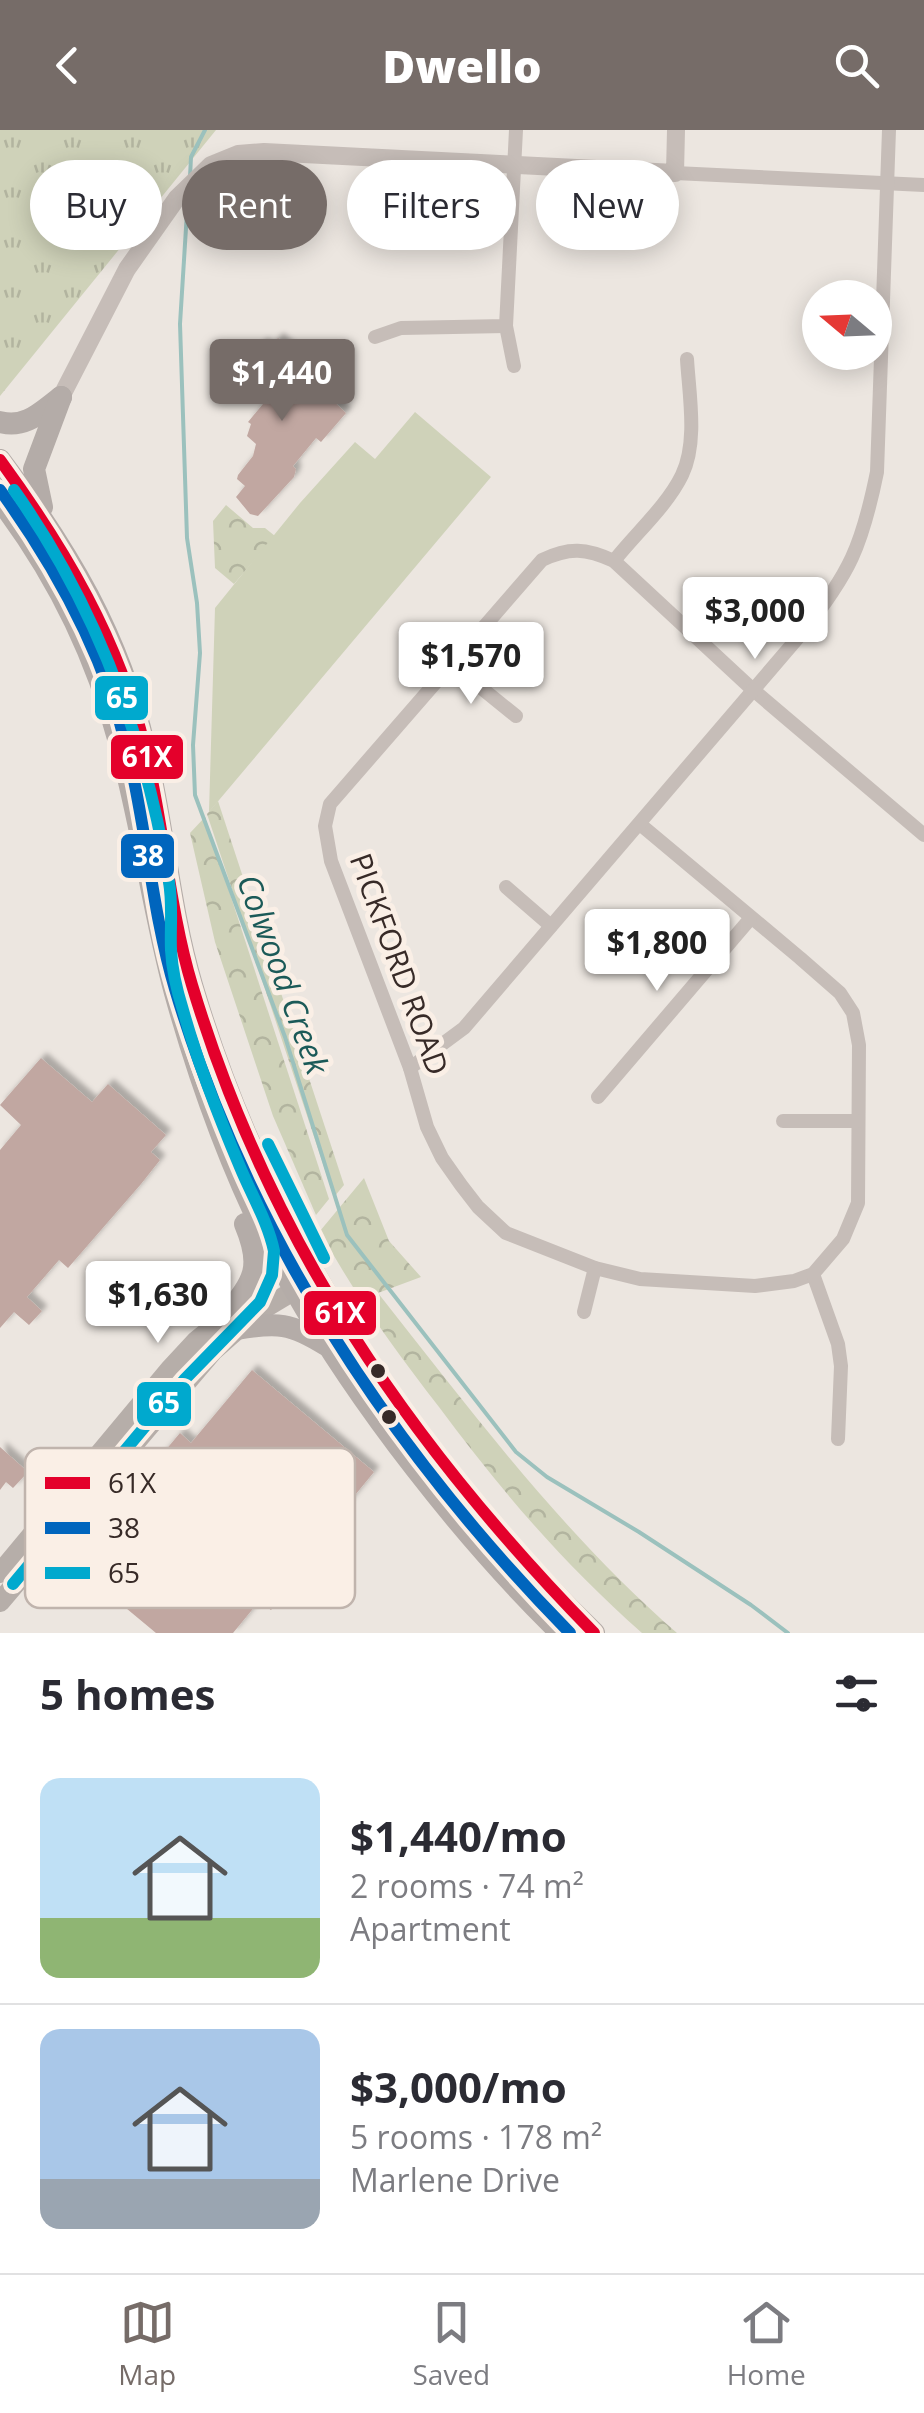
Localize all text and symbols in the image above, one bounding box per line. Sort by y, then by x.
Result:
text: Dwello [382,35,542,96]
icon: back [40,38,95,93]
icon: search [829,38,884,93]
chip: Buy [30,160,162,250]
chip: Rent [182,160,327,250]
chip: Filters [347,160,516,250]
chip: New [536,160,679,250]
north arrow [802,280,892,370]
map controls [802,280,892,370]
pin: $1,440 [201,339,363,424]
text: $1,440 [232,350,332,393]
pin: $3,000 [674,577,836,662]
text: $3,000 [705,588,805,631]
pin: $1,570 [390,622,552,707]
text: $1,570 [421,633,521,676]
line badge: 65 [93,674,150,722]
text: 65 [106,678,138,716]
line badge: 61X [109,733,185,781]
text: 61X [122,737,173,775]
line badge: 38 [119,832,176,880]
text: 38 [132,836,164,874]
street label: PICKFORD ROAD [341,847,459,1081]
water label: Colwood Creek [228,868,341,1081]
pin: $1,800 [576,909,738,994]
text: $1,800 [607,920,707,963]
pin: $1,630 [77,1261,239,1346]
text: $1,630 [108,1272,208,1315]
line badge: 61X [302,1289,378,1337]
text: 61X [315,1293,366,1331]
unlabelled marker [368,1361,388,1381]
line badge: 65 [135,1380,193,1428]
text: 65 [148,1383,180,1421]
unlabelled marker [379,1407,399,1427]
legend [25,1448,355,1608]
text: 61X [108,1463,157,1501]
text: 38 [108,1508,140,1546]
text: 65 [108,1553,140,1591]
text: 5 homes [40,1665,215,1722]
icon: filters [829,1666,884,1721]
text: $1,440/mo [350,1807,567,1864]
icon: home [120,1818,240,1938]
text: 2 rooms · 74 m² [350,1864,584,1907]
text: Apartment [350,1907,511,1950]
text: $3,000/mo [350,2058,567,2115]
icon: home [120,2069,240,2189]
text: 5 rooms · 178 m² [350,2115,602,2158]
text: Marlene Drive [350,2158,560,2201]
tab: Map [118,2295,176,2393]
tab: Saved [412,2295,490,2393]
tab: Home [727,2295,806,2393]

